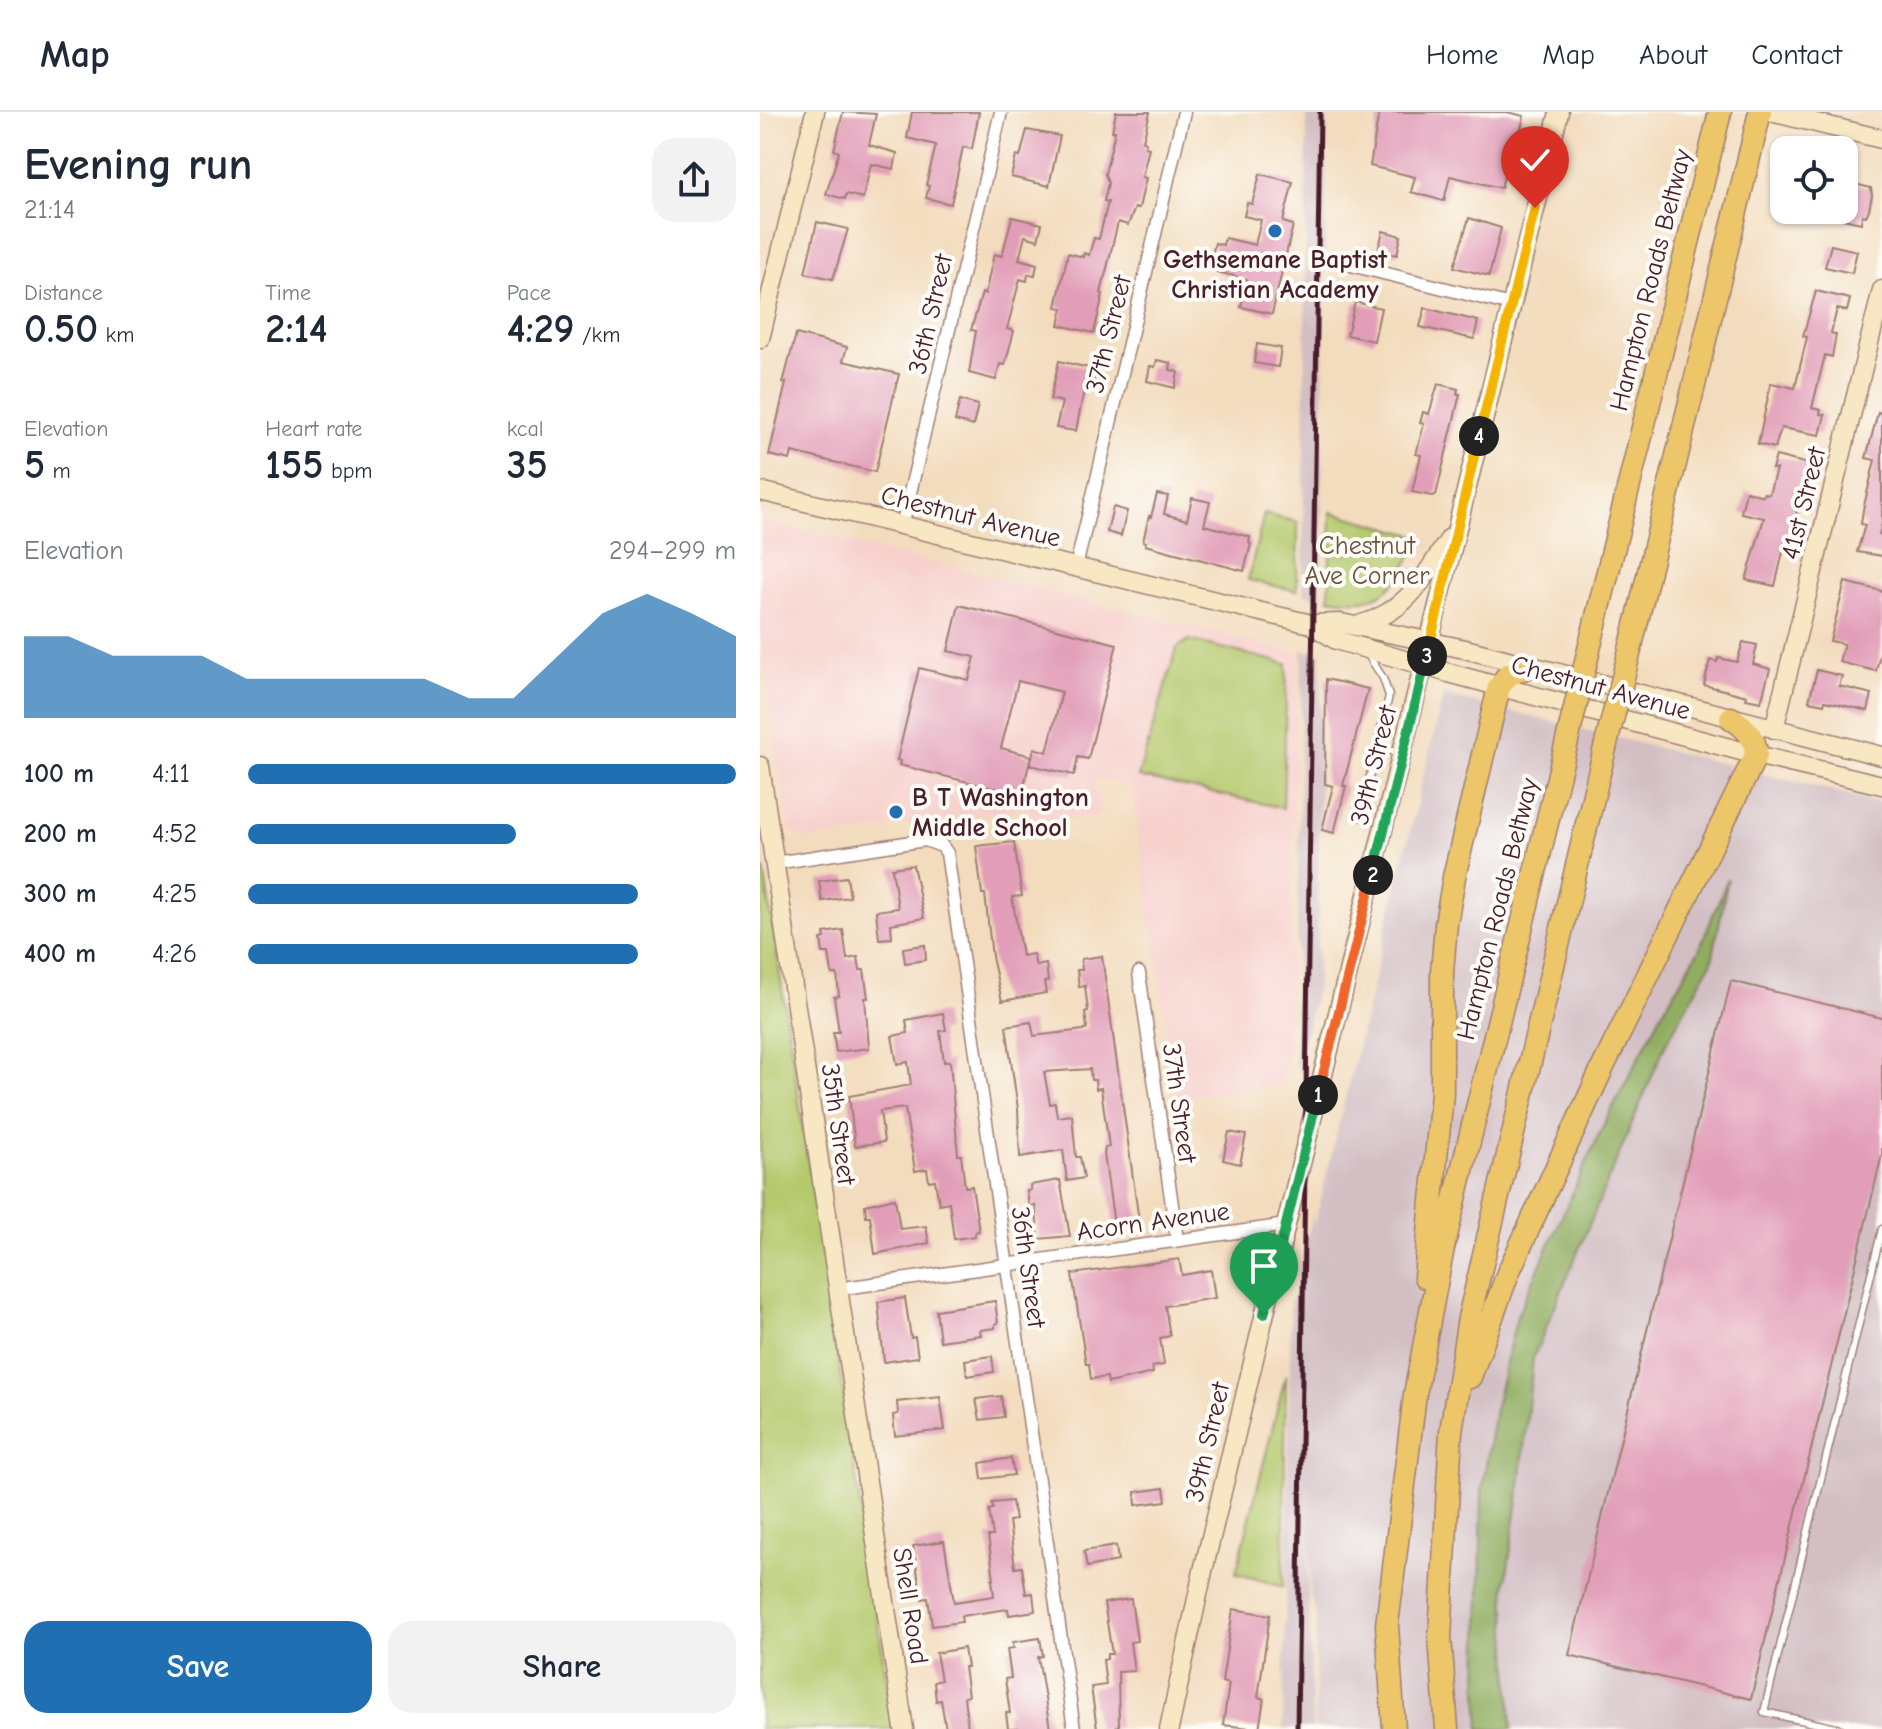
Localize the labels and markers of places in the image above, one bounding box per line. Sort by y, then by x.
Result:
pin [1501,126,1569,208]
marker: Gethsemane Baptist Christian Academy [1266,222,1284,240]
place label: Gethsemane Baptist Christian Academy [1163,245,1388,305]
pin: 4 [1459,416,1499,456]
pin: 3 [1407,636,1447,676]
place label: B T Washington Middle School [912,783,1089,843]
marker: B T Washington Middle School [887,803,905,821]
pin: 2 [1353,855,1393,895]
pin: 1 [1298,1075,1338,1115]
pin [1230,1232,1298,1314]

